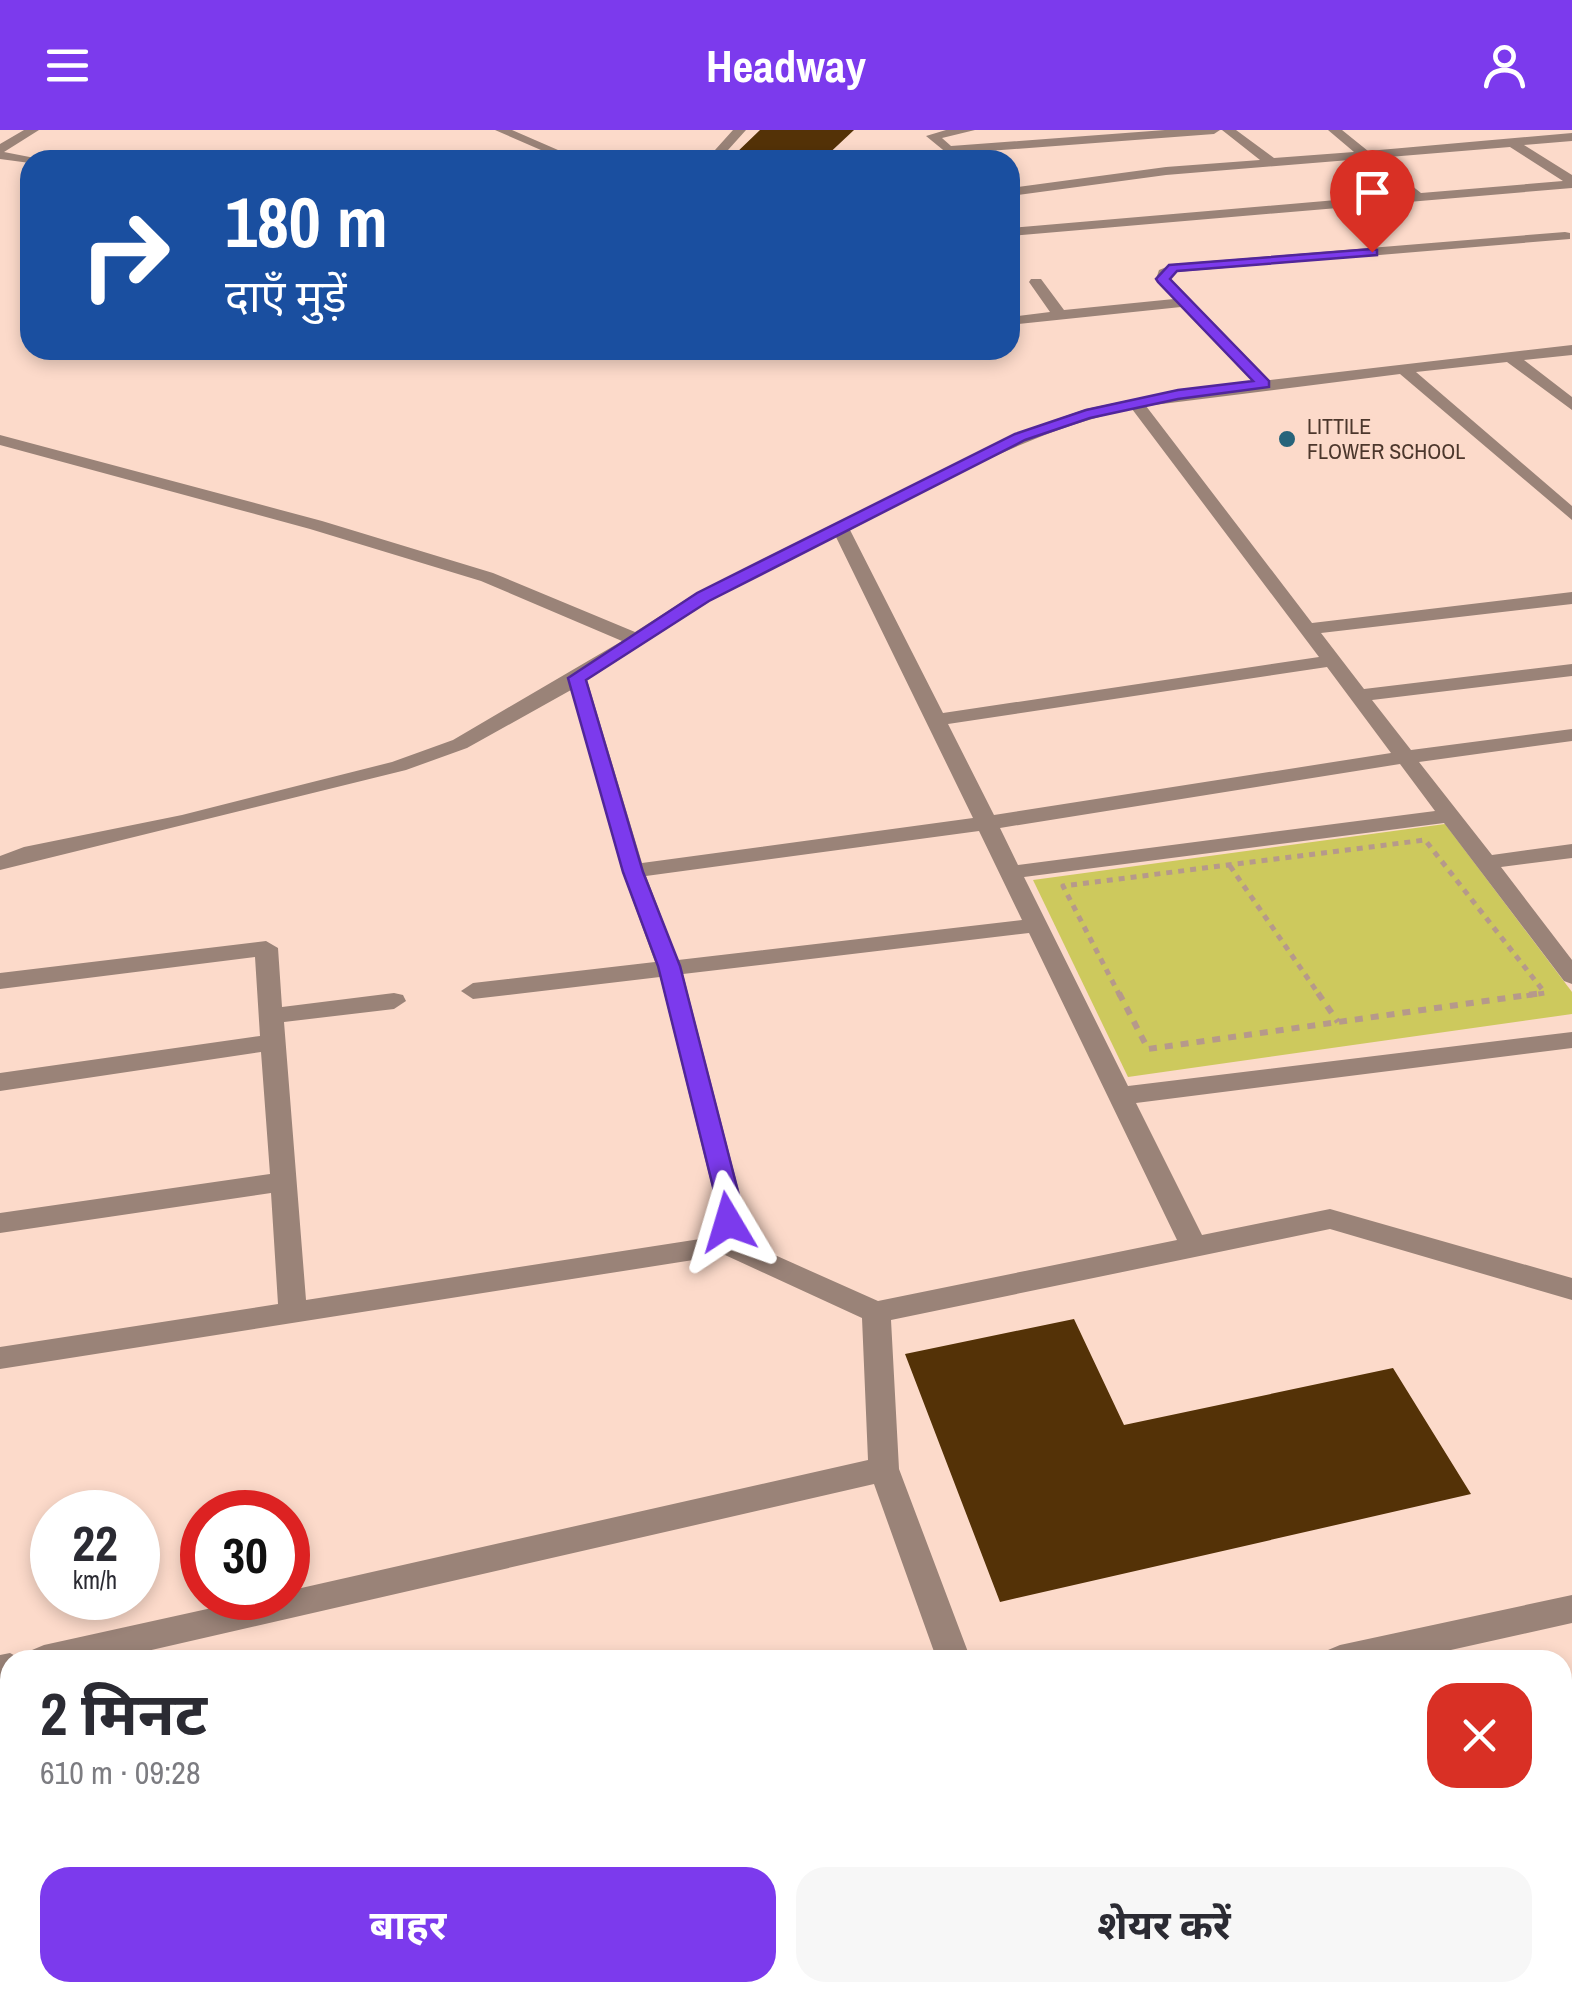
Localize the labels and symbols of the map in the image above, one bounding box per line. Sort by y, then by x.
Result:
pin [1330,150,1415,253]
place label: LITTILE FLOWER SCHOOL [1307,411,1465,466]
marker: LITTILE FLOWER SCHOOL [1276,428,1298,450]
position arrow [676,1170,780,1274]
speed limit sign: 30 [180,1490,310,1620]

